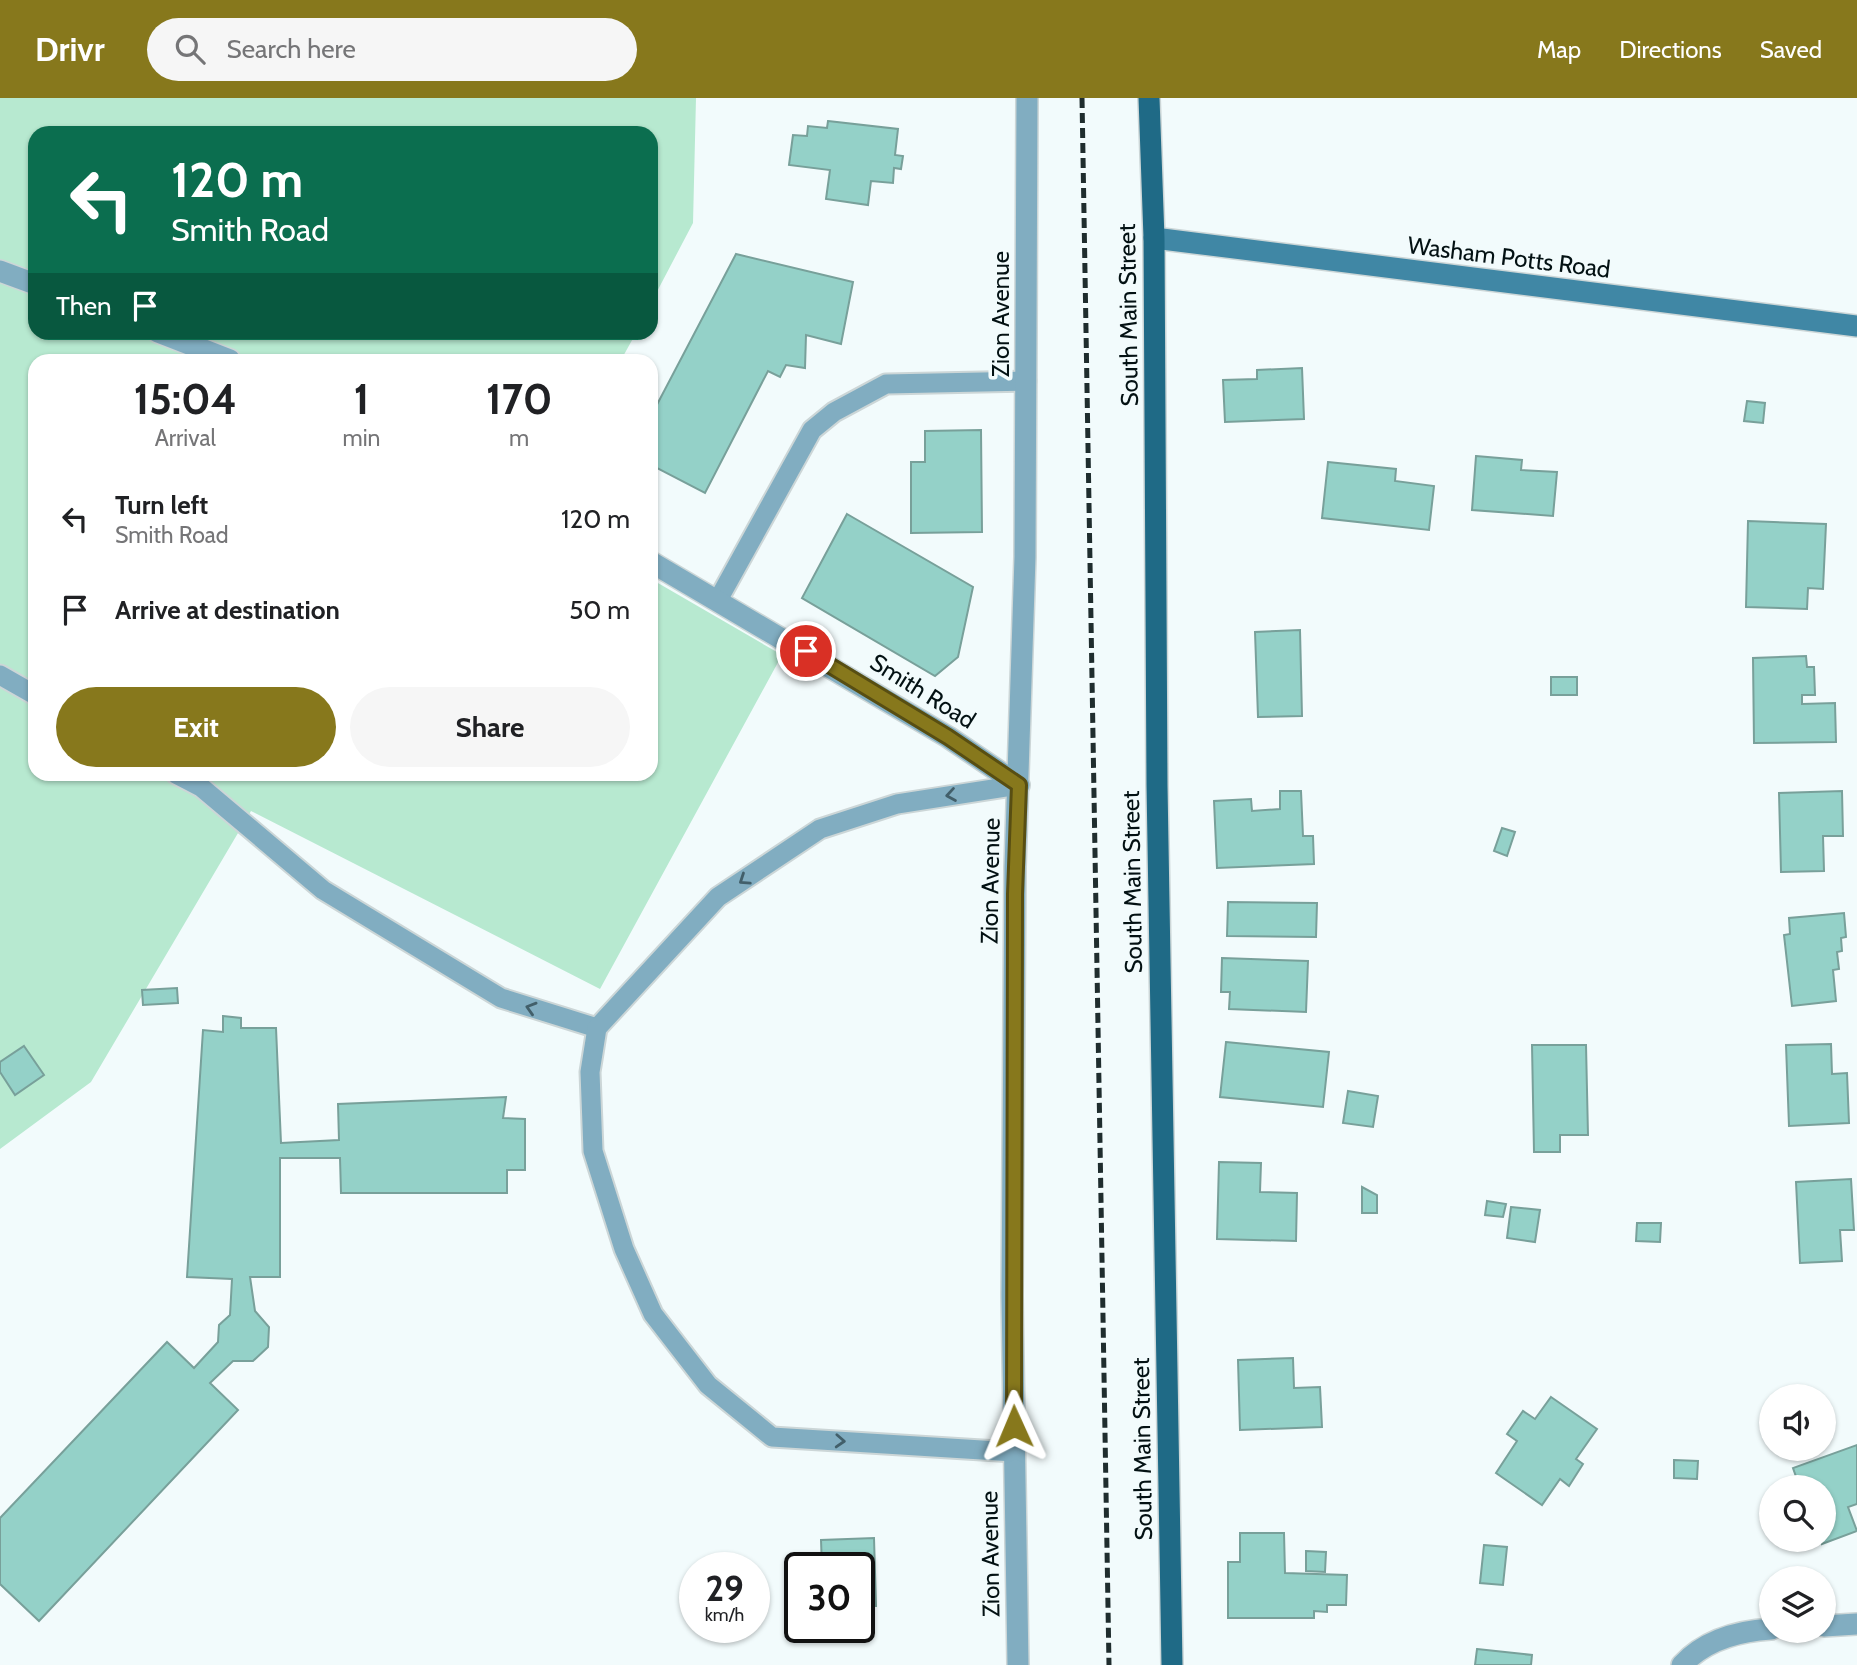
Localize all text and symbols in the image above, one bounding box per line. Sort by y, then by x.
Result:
search box [147,18,637,81]
text: Drivr [35,29,105,69]
icon: search [171,30,209,68]
text: Search here [227,33,356,65]
text: Map [1537,35,1581,64]
text: Directions [1619,35,1722,64]
text: Saved [1760,35,1822,64]
text: 120 m [171,150,303,209]
icon: left [56,154,147,245]
text: Smith Road [171,210,329,249]
street label: South Main Street [1112,223,1144,407]
street label: Washam Potts Road [1406,230,1612,284]
street label: Zion Avenue [986,251,1015,377]
icon: arrive [126,287,164,325]
text: Then [56,290,112,322]
text: 15:04 [134,373,237,425]
text: 1 [354,373,369,425]
text: 170 [486,373,552,425]
text: Arrival [155,424,216,452]
text: min [343,424,380,452]
text: m [509,424,529,452]
text: Turn left [115,489,208,521]
icon: left [56,500,94,538]
text: 120 m [561,503,630,535]
text: Smith Road [115,521,229,549]
icon: arrive [56,591,94,629]
text: Arrive at destination [115,594,340,626]
text: 50 m [569,594,630,626]
pin [776,621,836,681]
icon: arrive [787,632,825,670]
street label: Smith Road [865,647,981,735]
button: Exit [56,687,336,767]
button: Share [350,687,630,767]
one-way arrow [946,787,957,802]
street label: South Main Street [1116,790,1148,974]
street label: Zion Avenue [974,818,1006,944]
one-way arrow [739,872,752,884]
one-way arrow [526,1001,538,1016]
street label: South Main Street [1126,1357,1158,1541]
map controls [1759,1384,1836,1643]
button: sound [1759,1384,1836,1461]
position arrow [977,1389,1051,1463]
one-way arrow [835,1433,846,1448]
button: search [1759,1475,1836,1552]
street label: Zion Avenue [974,1491,1006,1617]
speed limit sign: 30 [784,1552,875,1643]
button: layers [1759,1566,1836,1643]
text: 29 [705,1567,744,1610]
text: km/h [705,1604,744,1626]

